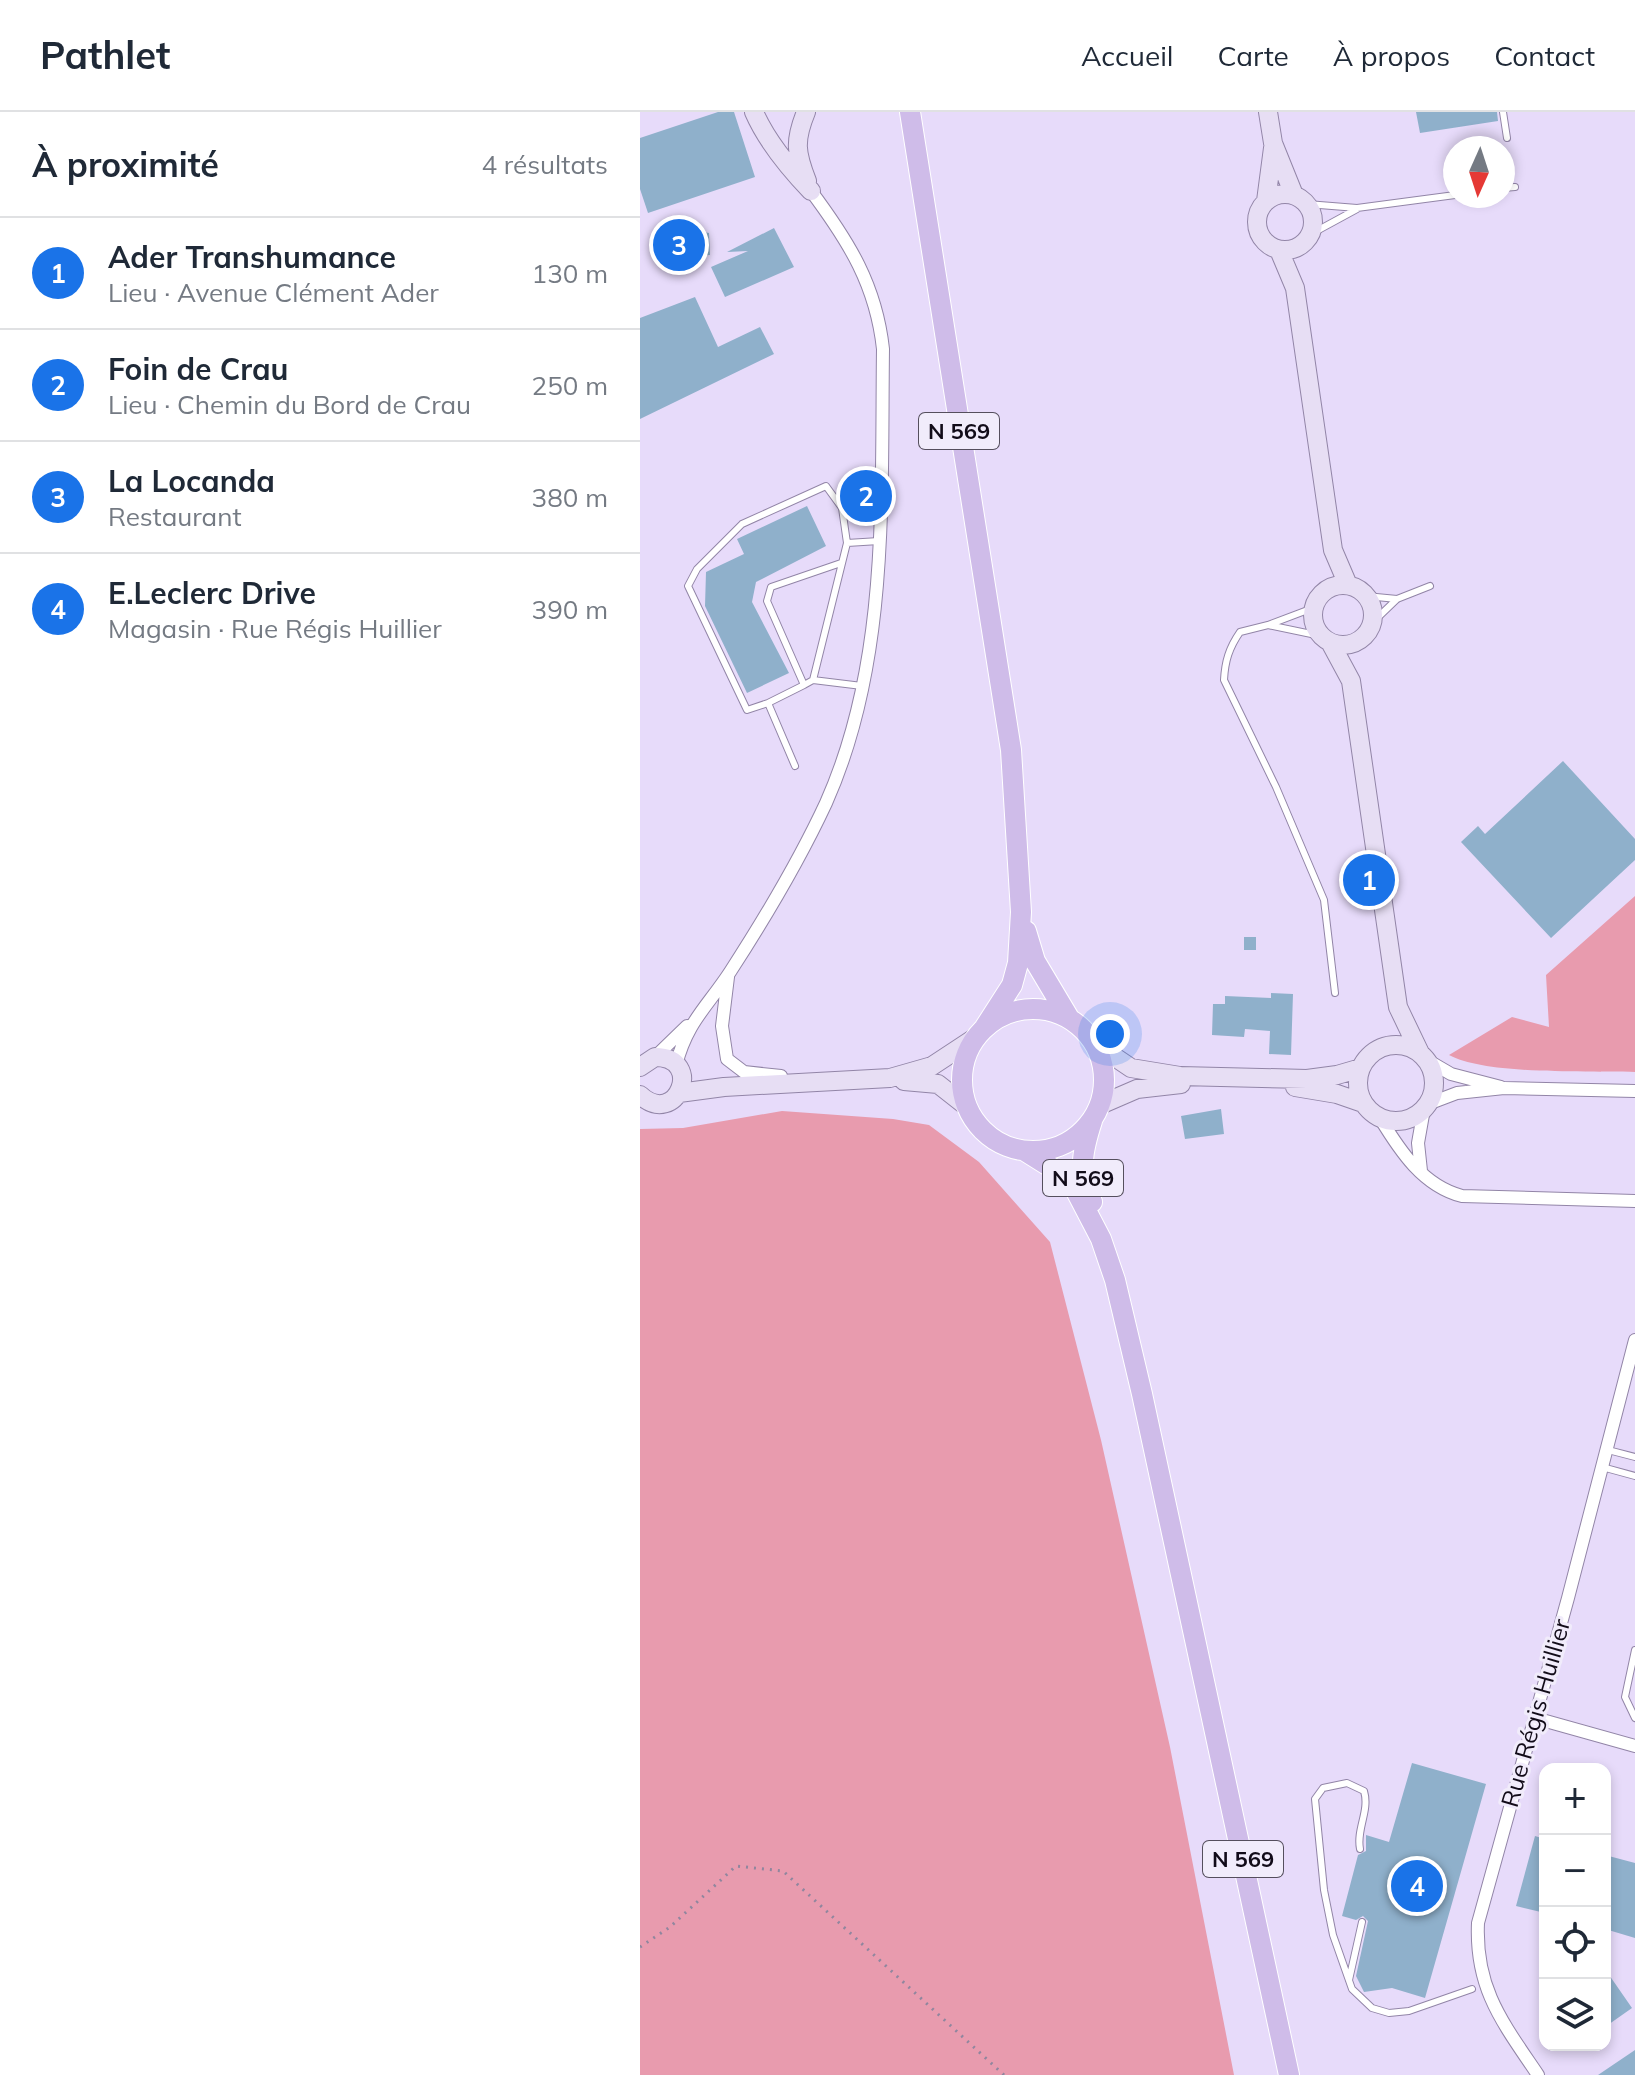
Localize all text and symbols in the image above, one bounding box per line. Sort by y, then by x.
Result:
text: Pathlet [40,31,170,79]
text: Accueil [1081,38,1174,73]
text: Carte [1218,38,1289,73]
text: À propos [1333,38,1450,73]
text: Contact [1494,38,1595,73]
north arrow [1443,136,1515,208]
text: À proximité [32,143,219,186]
text: 4 résultats [481,148,608,181]
pin: 3 [653,215,705,275]
text: Ader Transhumance [108,238,396,276]
text: 1 [50,257,66,290]
text: 130 m [532,257,608,290]
text: Lieu · Avenue Clément Ader [108,276,439,309]
text: Foin de Crau [108,350,288,388]
text: 2 [50,369,66,402]
text: 250 m [532,369,608,402]
text: Lieu · Chemin du Bord de Crau [108,388,471,421]
road number: N 569 [919,413,999,449]
text: La Locanda [108,462,275,500]
pin: 2 [840,466,892,526]
text: 3 [50,481,66,514]
text: 380 m [532,481,608,514]
text: Restaurant [108,500,242,533]
text: E.Leclerc Drive [108,574,316,612]
text: 4 [50,593,66,626]
text: 390 m [532,593,608,626]
text: Magasin · Rue Régis Huillier [108,612,442,645]
pin: 1 [1343,850,1395,910]
your location [1090,1014,1130,1054]
road number: N 569 [1043,1160,1123,1196]
street label: Rue Régis Huillier [1494,1615,1576,1810]
map controls [1539,1763,1611,2051]
button: + [1539,1763,1611,1835]
button: − [1539,1835,1611,1907]
road number: N 569 [1203,1841,1283,1877]
pin: 4 [1391,1856,1443,1916]
button: locate [1539,1907,1611,1979]
button: layers [1539,1979,1611,2051]

